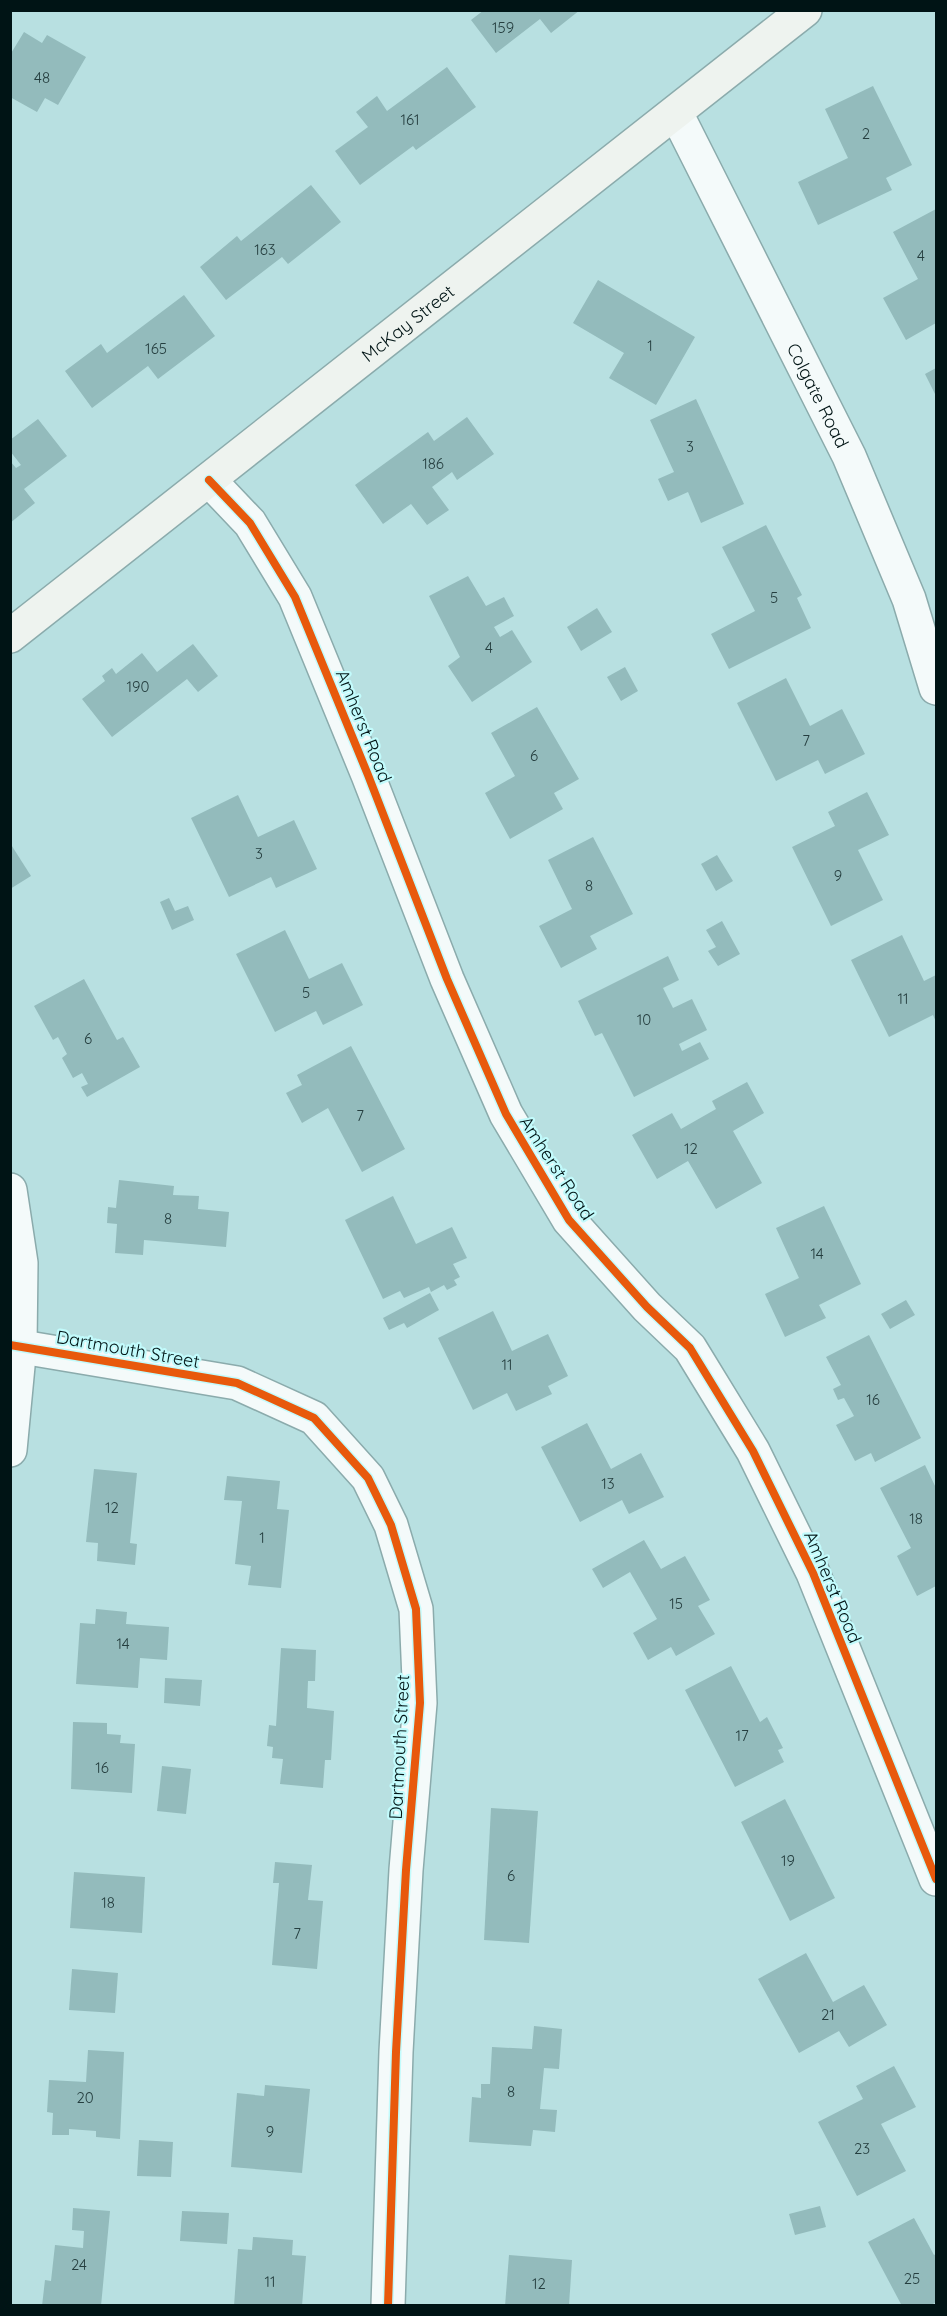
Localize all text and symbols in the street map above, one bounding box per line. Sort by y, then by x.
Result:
house number: 159 [492,18,514,37]
house number: 48 [34,68,50,87]
house number: 161 [400,110,420,129]
house number: 2 [862,124,870,143]
house number: 163 [254,240,276,259]
house number: 4 [917,246,925,265]
street label: McKay Street [357,279,459,367]
house number: 1 [647,336,653,355]
house number: 165 [145,339,167,358]
street label: Colgate Road [782,339,854,451]
house number: 3 [686,437,694,456]
house number: 186 [422,454,444,473]
house number: 5 [770,588,778,607]
house number: 4 [485,638,493,657]
street label: Amherst Road [331,666,397,786]
house number: 190 [127,677,149,696]
house number: 7 [802,731,810,750]
house number: 6 [530,746,538,765]
house number: 3 [255,844,263,863]
house number: 9 [834,866,842,885]
house number: 8 [585,876,593,895]
house number: 5 [302,983,310,1002]
house number: 11 [897,989,909,1008]
house number: 10 [637,1010,651,1029]
house number: 6 [84,1029,92,1048]
house number: 7 [356,1106,364,1125]
street label: Amherst Road [515,1112,599,1224]
house number: 12 [684,1139,698,1158]
house number: 8 [164,1209,172,1228]
house number: 14 [810,1244,824,1263]
street label: Dartmouth Street [55,1325,201,1373]
house number: 11 [501,1355,513,1374]
house number: 16 [866,1390,880,1409]
house number: 13 [601,1474,615,1493]
house number: 12 [105,1498,119,1517]
house number: 18 [909,1509,923,1528]
street label: Amherst Road [799,1527,867,1647]
house number: 1 [259,1528,265,1547]
house number: 15 [669,1594,683,1613]
house number: 14 [116,1634,130,1653]
street label: Dartmouth Street [384,1674,414,1820]
house number: 17 [735,1726,749,1745]
house number: 16 [95,1758,109,1777]
house number: 19 [781,1851,795,1870]
house number: 6 [507,1866,515,1885]
house number: 18 [101,1893,115,1912]
house number: 7 [293,1924,301,1943]
house number: 21 [821,2005,835,2024]
house number: 8 [507,2082,515,2101]
house number: 20 [76,2088,94,2107]
house number: 9 [266,2122,274,2141]
house number: 23 [854,2139,870,2158]
house number: 24 [71,2255,87,2274]
house number: 25 [904,2269,920,2288]
house number: 11 [264,2272,276,2291]
house number: 12 [532,2274,546,2293]

